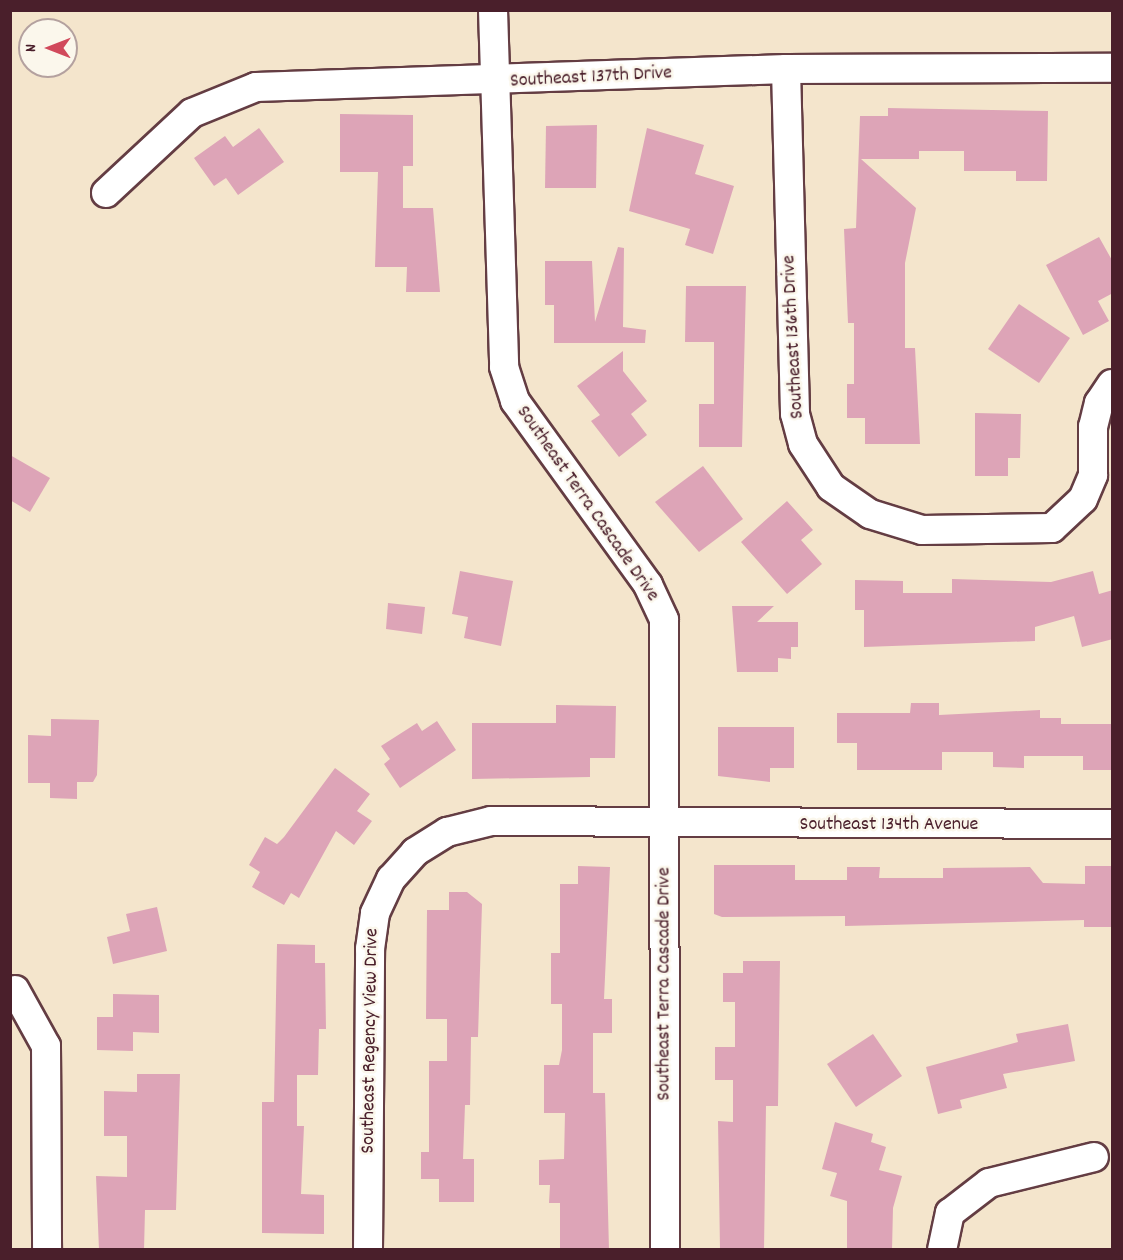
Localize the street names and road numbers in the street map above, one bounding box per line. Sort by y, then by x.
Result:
street label: Southeast 137th Drive [509,62,673,94]
street label: Southeast 136th Drive [778,254,810,420]
street label: Southeast Terra Cascade Drive [510,402,664,606]
street label: Southeast 134th Avenue [800,813,978,837]
street label: Southeast Terra Cascade Drive [653,867,677,1101]
street label: Southeast Regency View Drive [357,928,385,1154]

